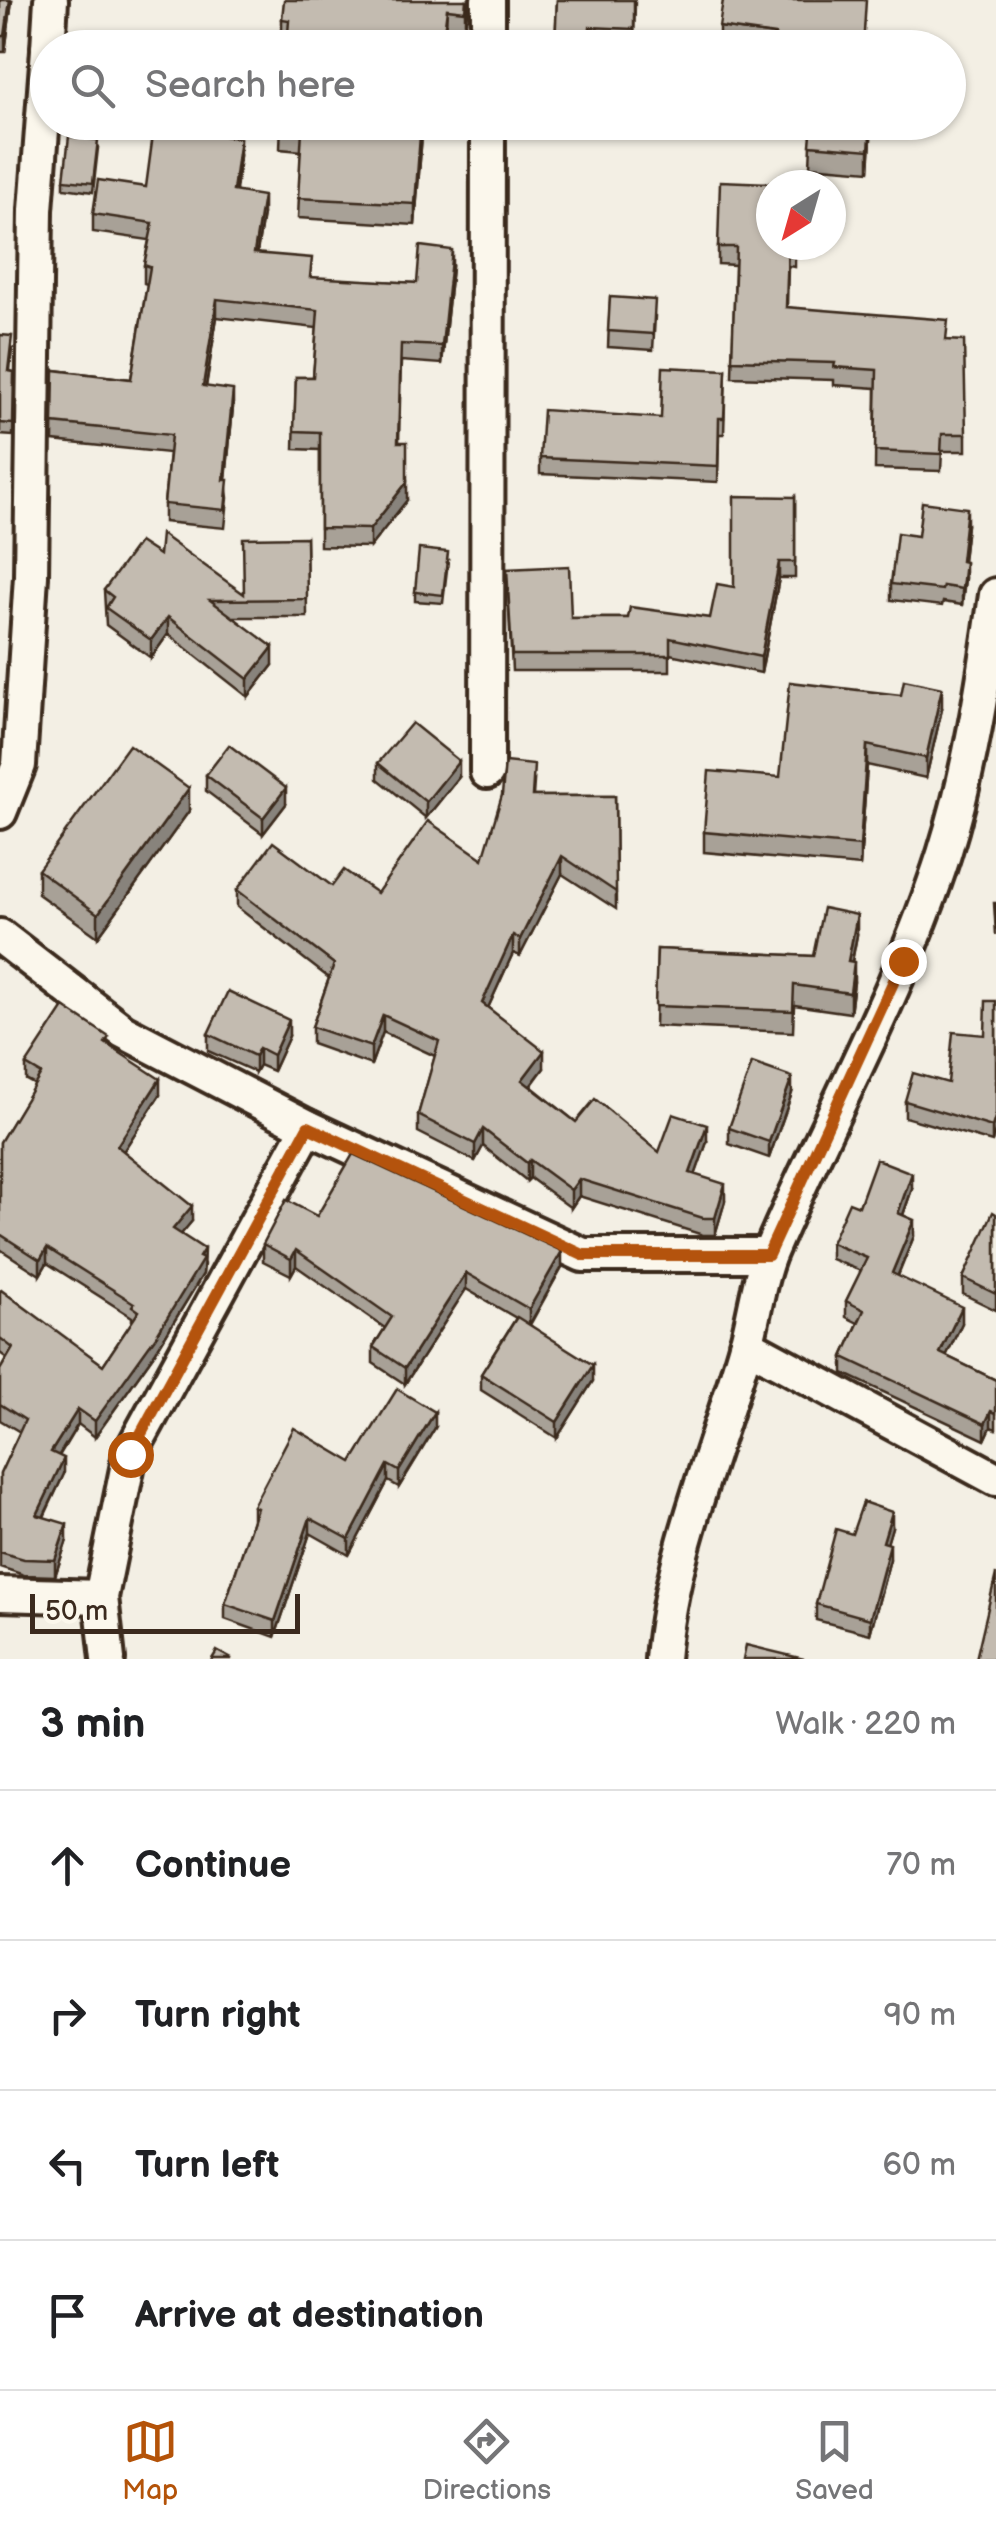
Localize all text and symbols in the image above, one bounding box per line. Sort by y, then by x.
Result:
search box [30,30,966,140]
icon: search [65,58,120,113]
text: Search here [145,63,356,108]
north arrow [756,170,846,260]
route end [881,939,927,985]
route start [108,1432,154,1478]
scale bar [30,1589,300,1634]
text: 50 m [45,1595,108,1628]
text: 3 min [40,1699,145,1750]
text: Walk · 220 m [775,1705,956,1744]
icon: ahead [40,1838,95,1893]
text: Continue [135,1843,291,1888]
text: 70 m [886,1846,956,1885]
icon: right [40,1988,95,2043]
text: Turn right [135,1993,300,2038]
text: 90 m [884,1996,956,2035]
icon: left [40,2138,95,2193]
text: Turn left [135,2143,279,2188]
text: 60 m [883,2146,956,2185]
icon: arrive [40,2288,95,2343]
text: Arrive at destination [135,2293,484,2338]
tab: Map [122,2414,178,2507]
tab: Directions [422,2414,551,2507]
tab: Saved [795,2414,874,2507]

